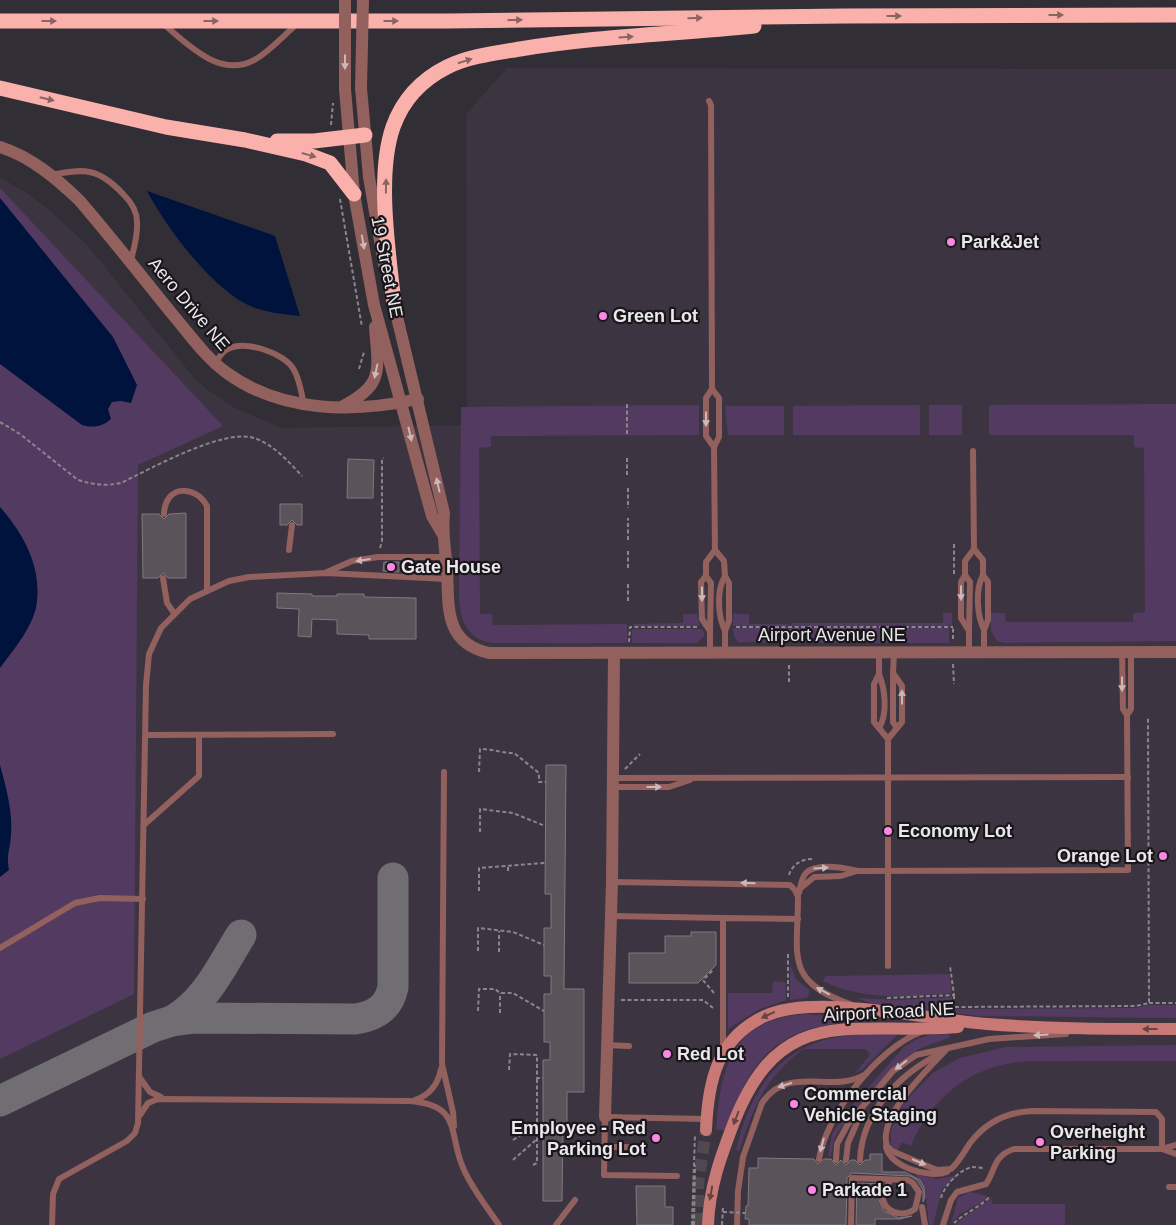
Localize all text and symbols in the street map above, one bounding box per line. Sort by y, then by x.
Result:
one-way arrow [1049,11,1065,19]
one-way arrow [886,12,902,20]
one-way arrow [687,14,703,22]
one-way arrow [507,16,523,24]
one-way arrow [41,17,57,25]
one-way arrow [203,17,219,25]
one-way arrow [383,17,399,25]
one-way arrow [618,32,634,40]
one-way arrow [341,54,349,70]
one-way arrow [458,56,473,64]
one-way arrow [40,95,55,103]
one-way arrow [302,152,317,160]
one-way arrow [382,178,390,194]
street label: 19 Street NE [367,215,407,319]
place label: Park&Jet [961,232,1039,252]
one-way arrow [359,234,367,250]
marker: Park&Jet [945,236,957,248]
street label: Aero Drive NE [144,254,234,354]
place label: Green Lot [613,306,698,326]
marker: Green Lot [597,310,609,322]
one-way arrow [371,363,379,379]
one-way arrow [702,411,710,427]
one-way arrow [406,426,414,441]
one-way arrow [434,477,442,492]
one-way arrow [354,556,370,564]
place label: Gate House [401,557,501,577]
marker: Gate House [385,561,397,573]
one-way arrow [957,586,965,602]
one-way arrow [698,587,706,603]
street label: Airport Avenue NE [758,625,906,645]
one-way arrow [1119,676,1127,692]
one-way arrow [898,689,906,705]
one-way arrow [647,783,663,791]
place label: Economy Lot [898,821,1012,841]
marker: Economy Lot [882,825,894,837]
place label: Orange Lot [1057,846,1153,866]
marker: Orange Lot [1157,850,1169,862]
one-way arrow [813,864,829,872]
one-way arrow [740,879,756,887]
one-way arrow [816,987,831,995]
street label: Airport Road NE [823,999,955,1025]
one-way arrow [761,1011,775,1019]
one-way arrow [1142,1025,1158,1033]
one-way arrow [1032,1032,1048,1040]
place label: Red Lot [677,1044,744,1064]
marker: Red Lot [661,1048,673,1060]
one-way arrow [895,1059,908,1070]
one-way arrow [777,1081,792,1089]
place label: Commercial Vehicle Staging [804,1084,937,1125]
marker: Commercial Vehicle Staging [788,1098,800,1110]
one-way arrow [732,1111,740,1126]
place label: Employee - Red Parking Lot [511,1118,646,1159]
place label: Overheight Parking [1050,1122,1145,1163]
marker: Employee - Red Parking Lot [650,1132,662,1144]
marker: Overheight Parking [1034,1136,1046,1148]
one-way arrow [818,1137,826,1152]
one-way arrow [912,1159,926,1167]
place label: Parkade 1 [822,1180,907,1200]
marker: Parkade 1 [806,1184,818,1196]
one-way arrow [706,1186,714,1202]

